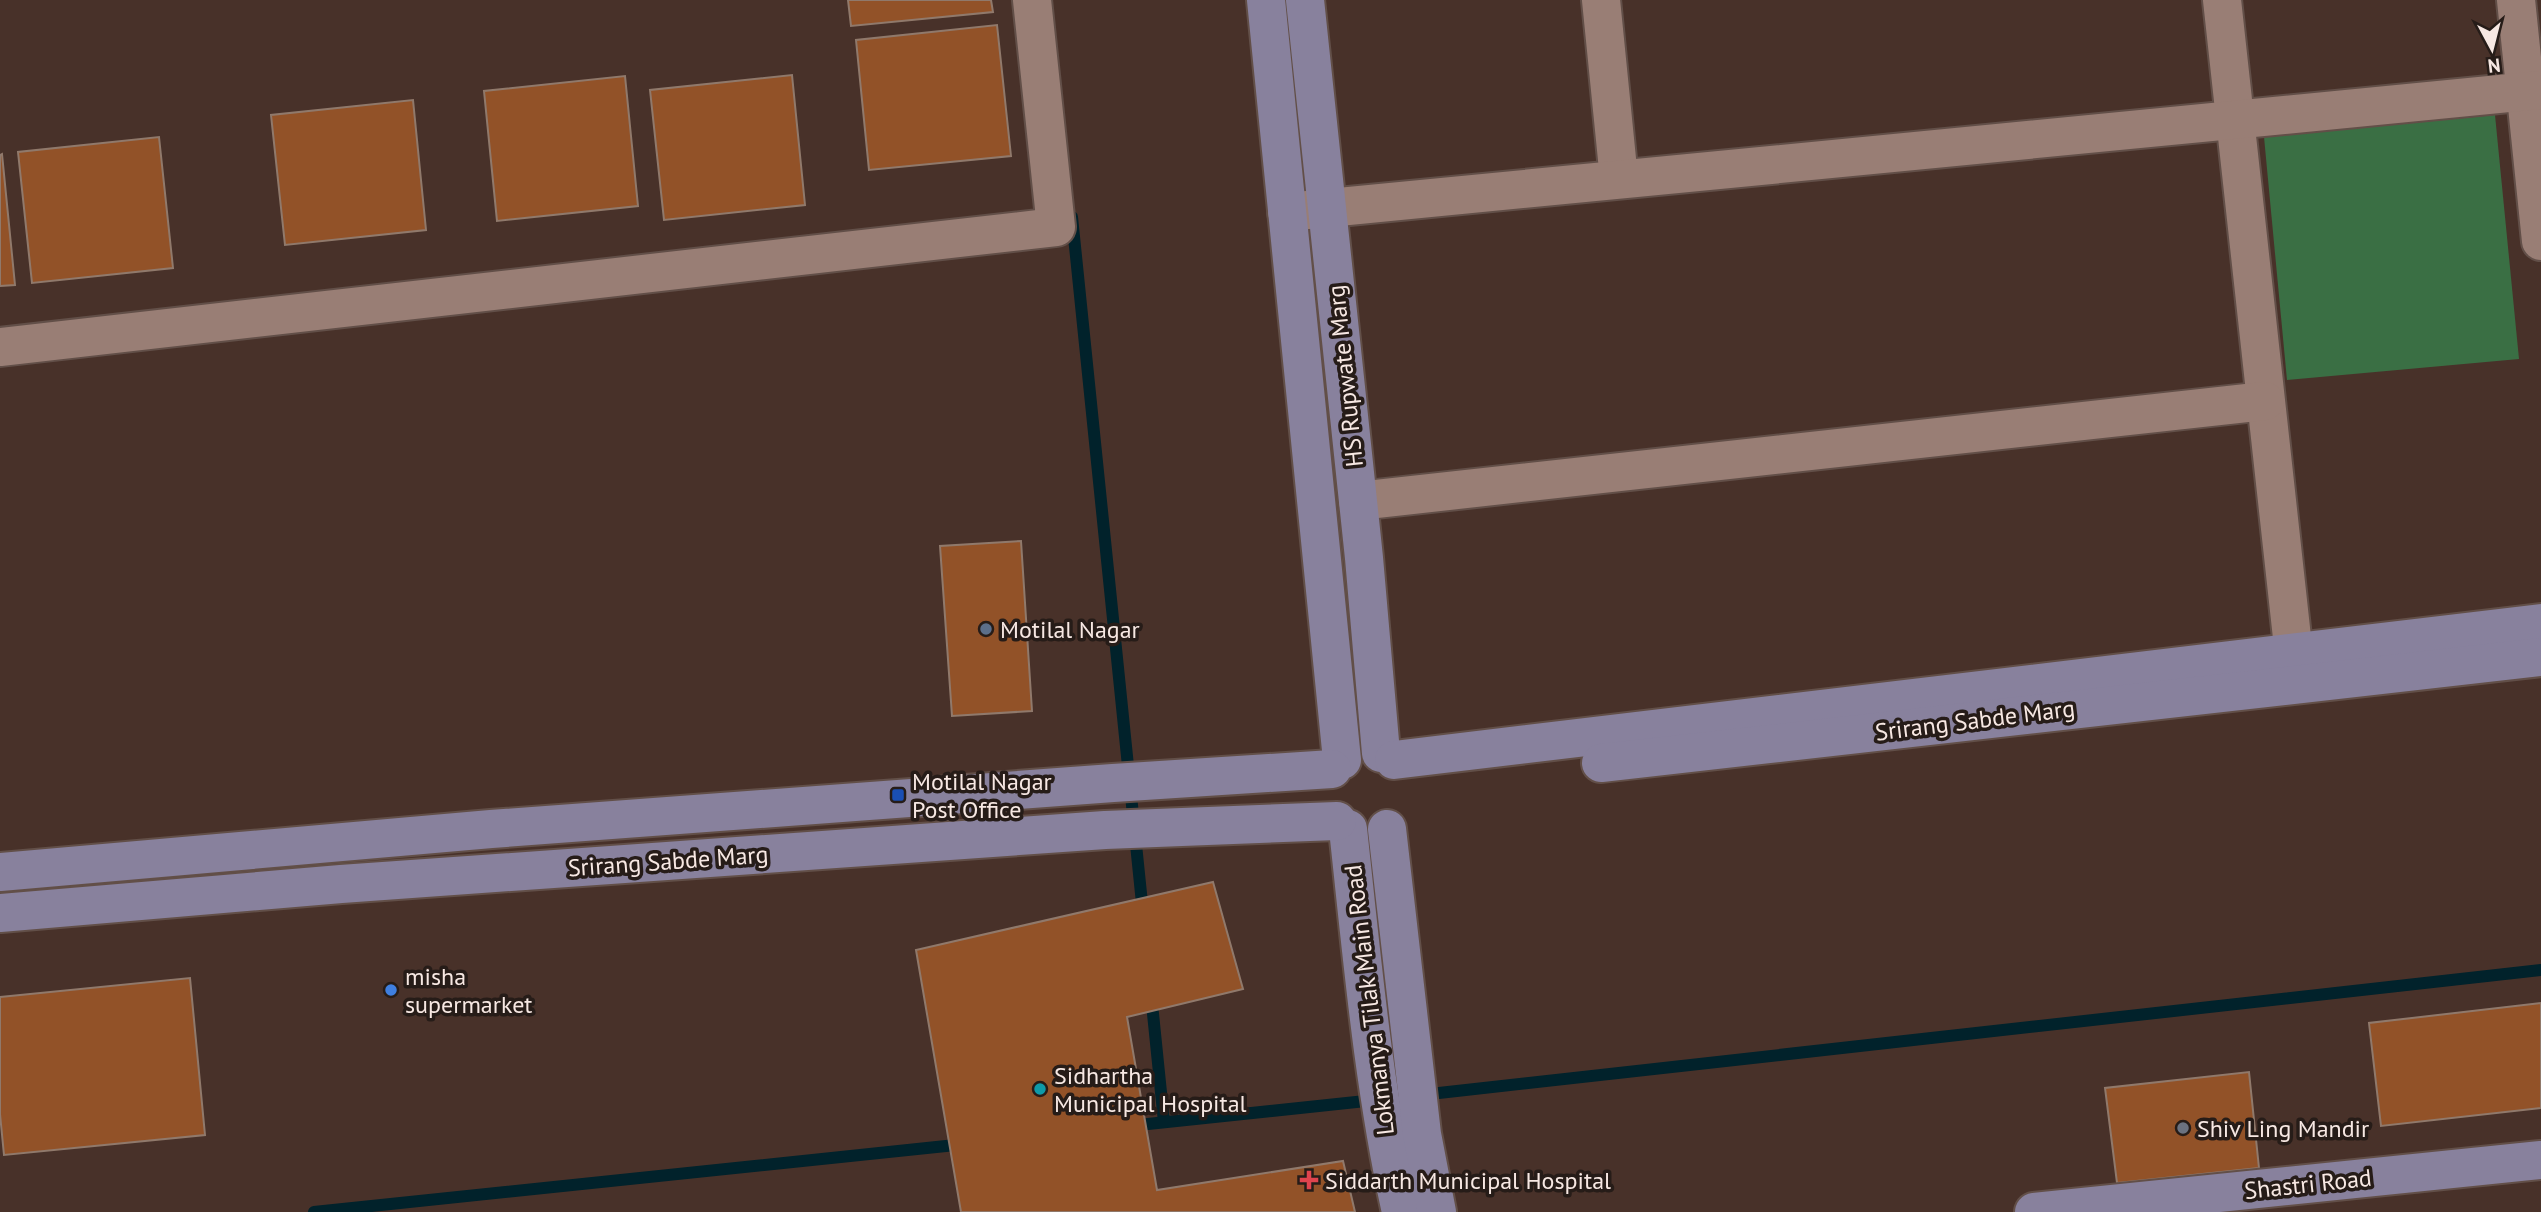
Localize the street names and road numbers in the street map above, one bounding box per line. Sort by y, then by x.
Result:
street label: HS Rupwate Marg [1320,283,1370,469]
street label: Srirang Sabde Marg [1873,692,2077,748]
street label: Srirang Sabde Marg [567,839,769,883]
street label: Lokmanya Tilak Main Road [1337,863,1401,1137]
street label: Shastri Road [2243,1162,2373,1206]

